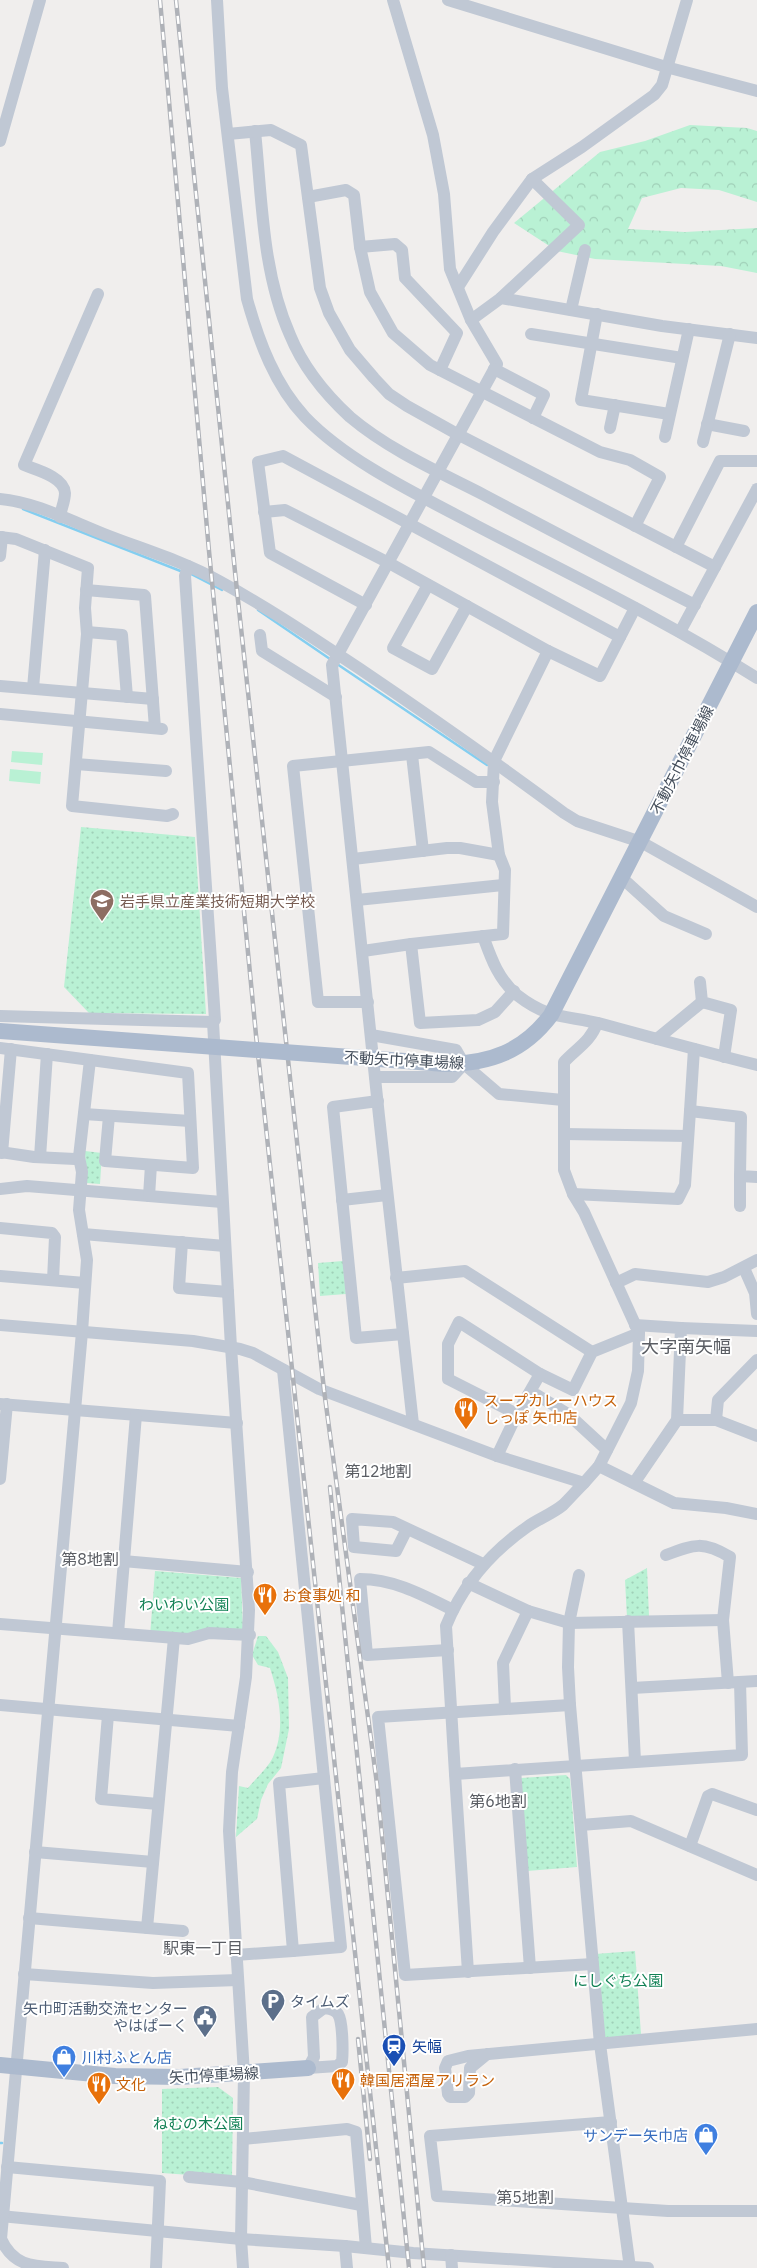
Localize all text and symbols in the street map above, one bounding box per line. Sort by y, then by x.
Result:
street label: 不動矢巾停車場線 [646,702,718,818]
school or university icon: 岩手県立産業技術短期大学校 [89,888,115,922]
place label: 岩手県立産業技術短期大学校 [120,892,315,911]
street label: 不動矢巾停車場線 [344,1047,464,1073]
district label: 大字南矢幅 [641,1335,731,1358]
place label: スープカレーハウス しっぽ 矢巾店 [484,1391,618,1427]
restaurant icon: スープカレーハウス しっぽ 矢巾店 [453,1396,479,1430]
district label: 第12地割 [344,1461,412,1481]
district label: 第8地割 [61,1549,119,1569]
restaurant icon: お食事処 和 [252,1582,278,1616]
place label: お食事処 和 [282,1586,361,1605]
park label: わいわい公園 [139,1595,229,1614]
district label: 第6地割 [469,1791,527,1811]
district label: 駅東一丁目 [163,1938,243,1958]
park label: にしぐち公園 [573,1971,663,1990]
parking icon: タイムズ [260,1988,286,2022]
place label: タイムズ [290,1992,350,2011]
place label: 矢巾町活動交流センター やはぱーく [23,1999,188,2035]
public building icon: 矢巾町活動交流センター やはぱーく [192,2004,218,2038]
station icon: 矢幅 [381,2033,407,2067]
place label: 矢幅 [412,2037,442,2056]
shop icon: 川村ふとん店 [51,2044,77,2078]
place label: 川村ふとん店 [82,2048,172,2067]
street label: 矢巾停車場線 [169,2063,259,2087]
restaurant icon: 韓国居酒屋アリラン [330,2067,356,2101]
restaurant icon: 文化 [86,2071,112,2105]
place label: 韓国居酒屋アリラン [360,2071,495,2090]
place label: 文化 [116,2075,146,2094]
park label: ねむの木公園 [153,2114,243,2133]
shop icon: サンデー矢巾店 [693,2122,719,2156]
place label: サンデー矢巾店 [583,2126,688,2145]
district label: 第5地割 [496,2187,554,2207]

